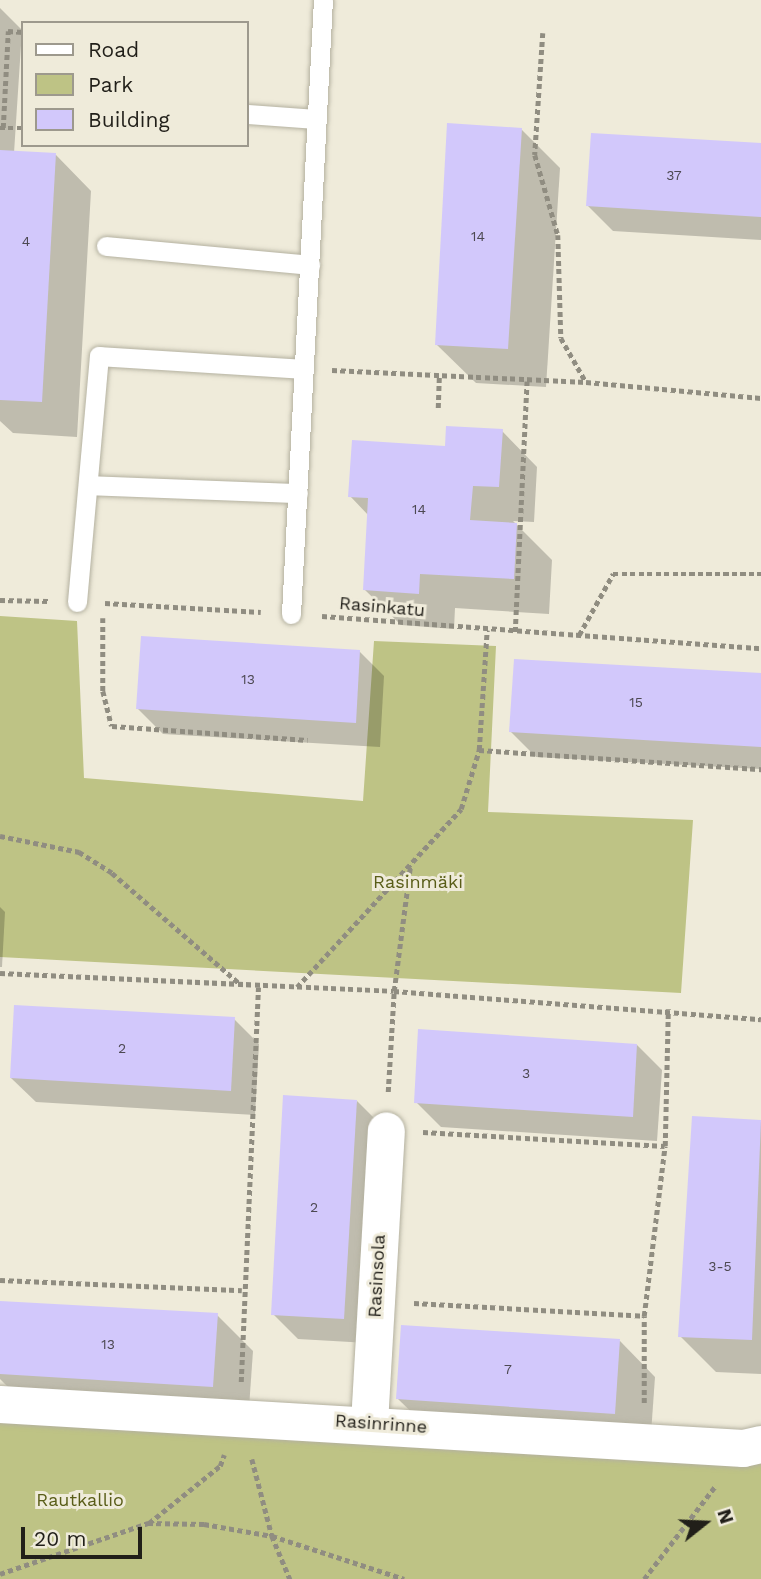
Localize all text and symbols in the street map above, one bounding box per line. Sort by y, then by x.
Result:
legend [21,21,248,147]
text: Road [88,37,139,62]
text: Park [88,72,133,97]
text: Building [88,107,170,132]
house number: 37 [666,167,682,183]
house number: 14 [471,228,485,244]
house number: 4 [22,233,30,249]
house number: 14 [412,501,426,517]
street label: Rasinkatu [338,592,426,622]
house number: 13 [241,671,255,687]
house number: 15 [629,694,643,710]
park label: Rasinmäki [373,871,463,893]
house number: 2 [118,1040,126,1056]
house number: 3 [522,1065,530,1081]
house number: 2 [310,1199,318,1215]
street label: Rasinsola [364,1234,390,1318]
house number: 3-5 [708,1258,732,1274]
house number: 13 [101,1336,115,1352]
house number: 7 [504,1361,512,1377]
street label: Rasinrinne [334,1410,428,1438]
north arrow [670,1488,740,1558]
park label: Rautkallio [36,1489,124,1511]
text: N [712,1506,739,1527]
scale bar [24,1512,145,1556]
text: 20 m [34,1526,86,1551]

